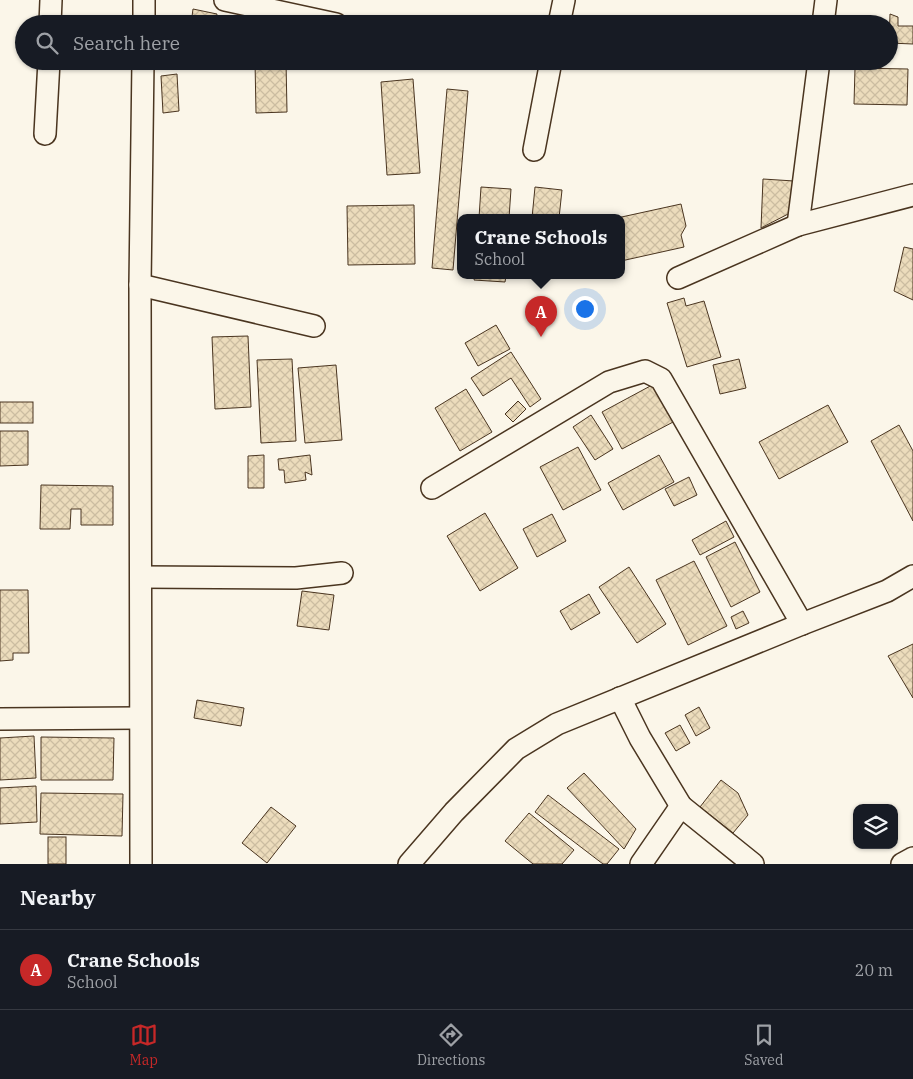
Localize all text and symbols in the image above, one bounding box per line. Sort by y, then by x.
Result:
search box [15,15,898,70]
icon: search [33,29,61,57]
text: Search here [73,31,180,55]
popup [457,214,625,279]
text: Crane Schools [475,225,607,249]
text: School [475,249,525,269]
pin: A [525,296,557,337]
your location [572,296,598,322]
map controls [853,804,898,849]
button: layers [853,804,898,849]
text: Nearby [20,883,96,911]
text: Crane Schools [67,948,200,972]
text: A [30,960,42,980]
text: 20 m [855,960,893,980]
text: School [67,972,118,992]
tab: Map [130,1021,158,1069]
tab: Directions [417,1021,485,1069]
tab: Saved [744,1021,783,1069]

